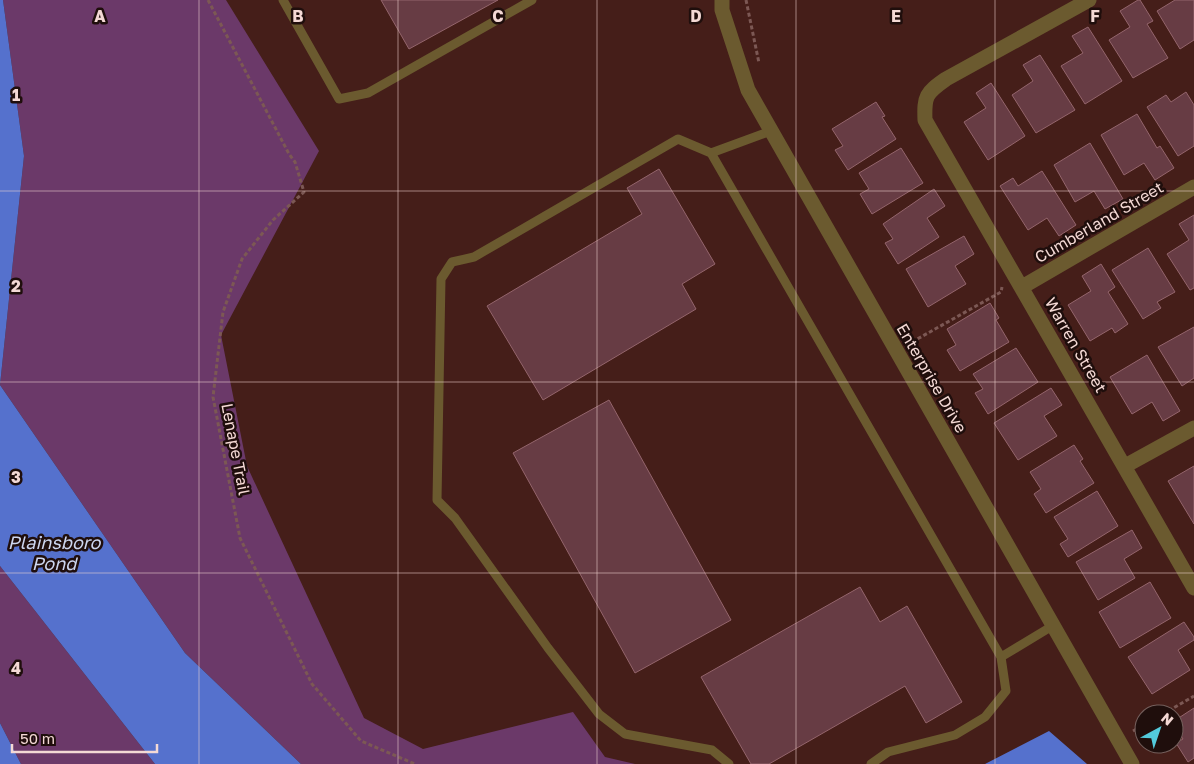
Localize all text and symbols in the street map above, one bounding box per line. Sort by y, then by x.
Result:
text: A [94,6,106,26]
text: B [292,6,304,26]
text: C [492,6,504,26]
text: D [690,6,702,26]
text: E [891,6,901,26]
text: F [1090,6,1100,26]
text: 1 [12,85,20,105]
street label: Cumberland Street [1031,177,1167,267]
text: 2 [11,276,21,296]
street label: Warren Street [1041,294,1111,396]
street label: Enterprise Drive [893,320,971,436]
street label: Lenape Trail [217,401,255,497]
text: 3 [11,467,21,487]
water label: Plainsboro Pond [8,531,102,574]
text: 4 [11,658,21,678]
north arrow [1134,704,1184,754]
text: N [1158,709,1177,729]
scale bar [12,722,158,754]
text: 50 m [20,729,55,747]

